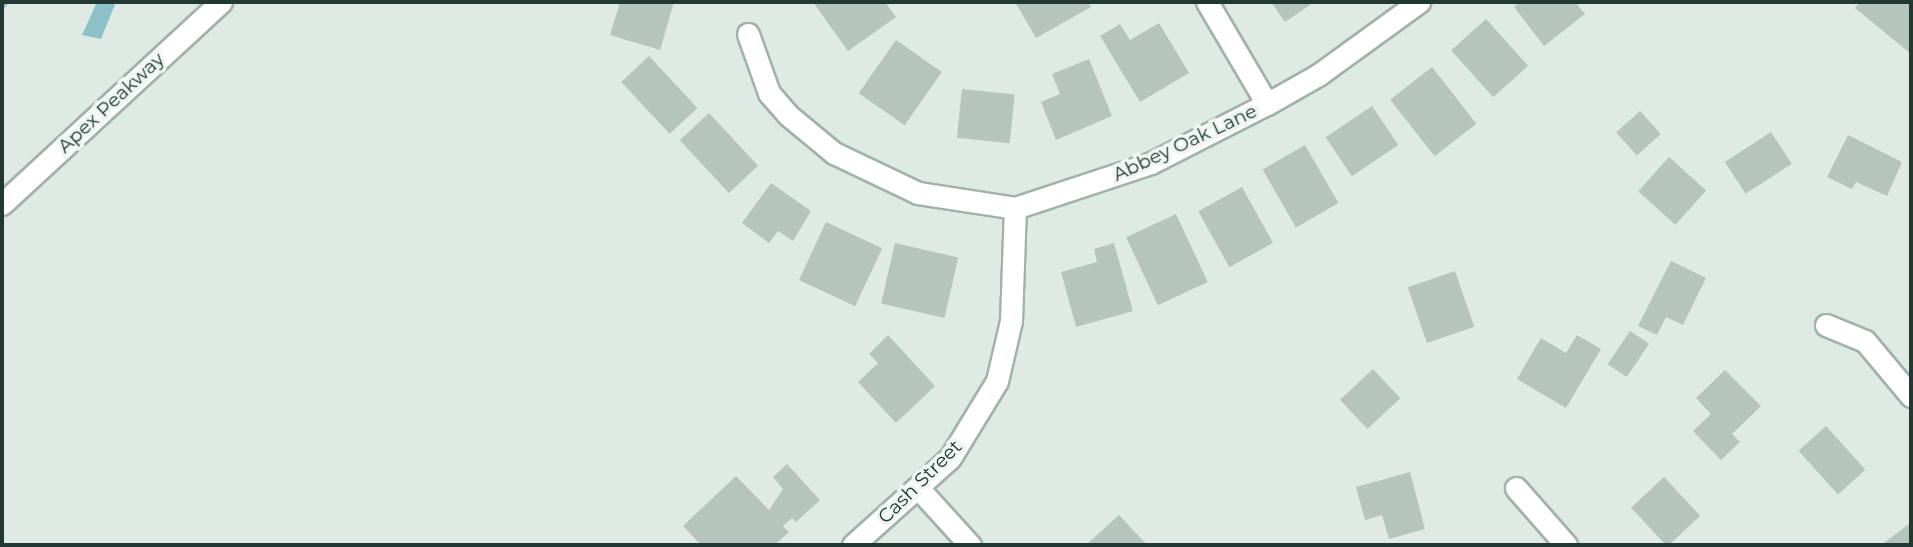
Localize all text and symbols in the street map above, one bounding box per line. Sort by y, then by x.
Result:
street label: Apex Peakway [53,48,169,158]
street label: Abbey Oak Lane [1109,100,1261,186]
street label: Cash Street [873,435,967,529]

